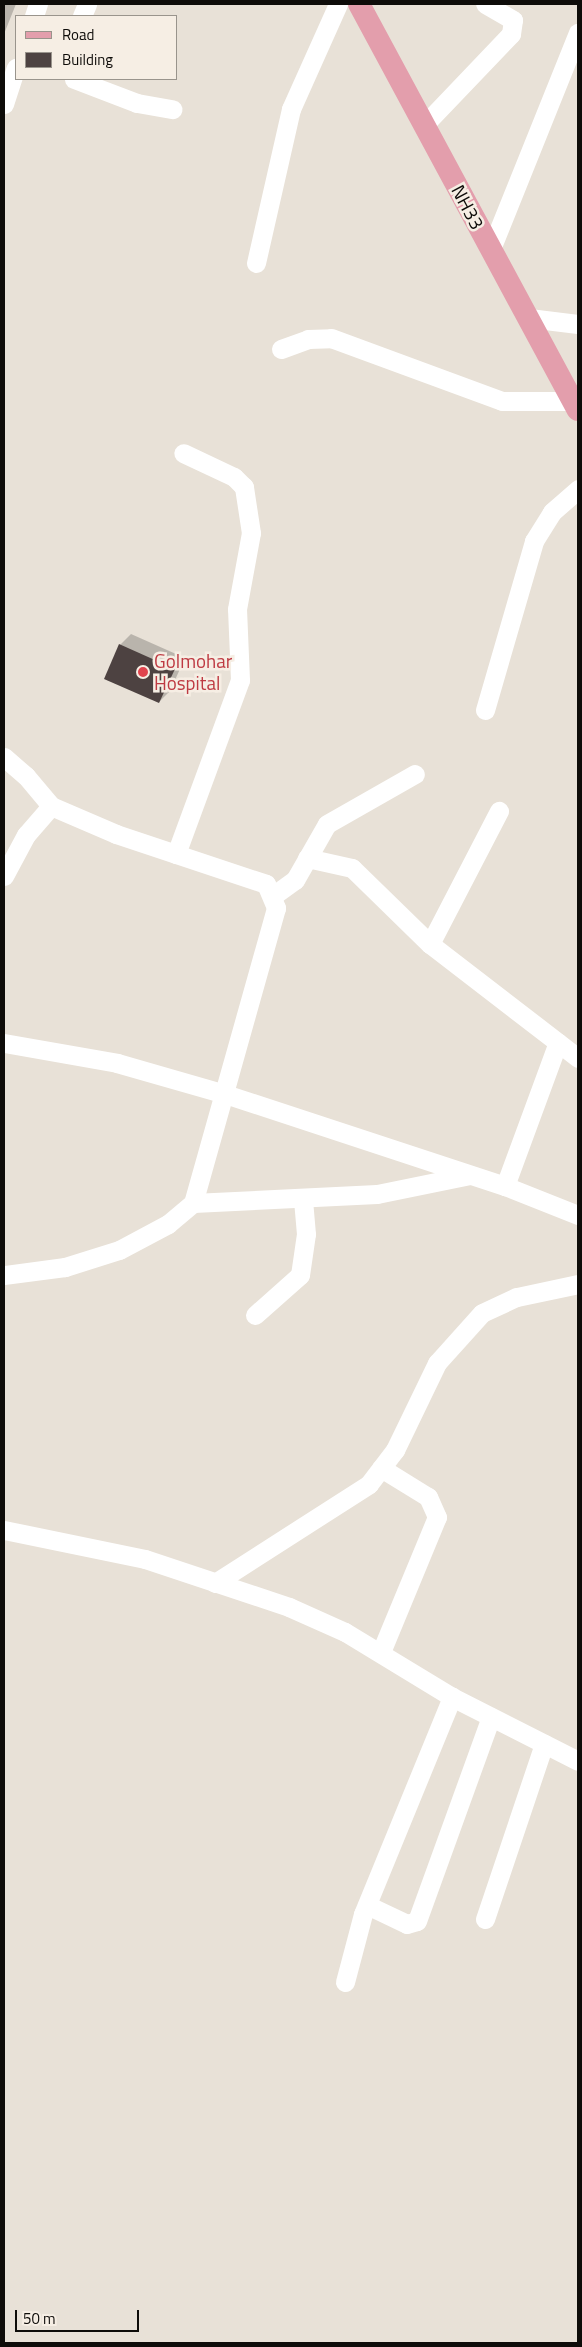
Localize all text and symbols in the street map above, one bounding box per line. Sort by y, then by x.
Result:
legend [15,15,178,80]
text: Road [62,23,94,46]
text: Building [62,48,113,71]
street label: NH33 [447,181,489,233]
place label: Golmohar Hospital [154,650,232,694]
marker: Golmohar Hospital [136,665,150,679]
scale bar [18,2300,141,2332]
text: 50 m [23,2307,56,2330]

